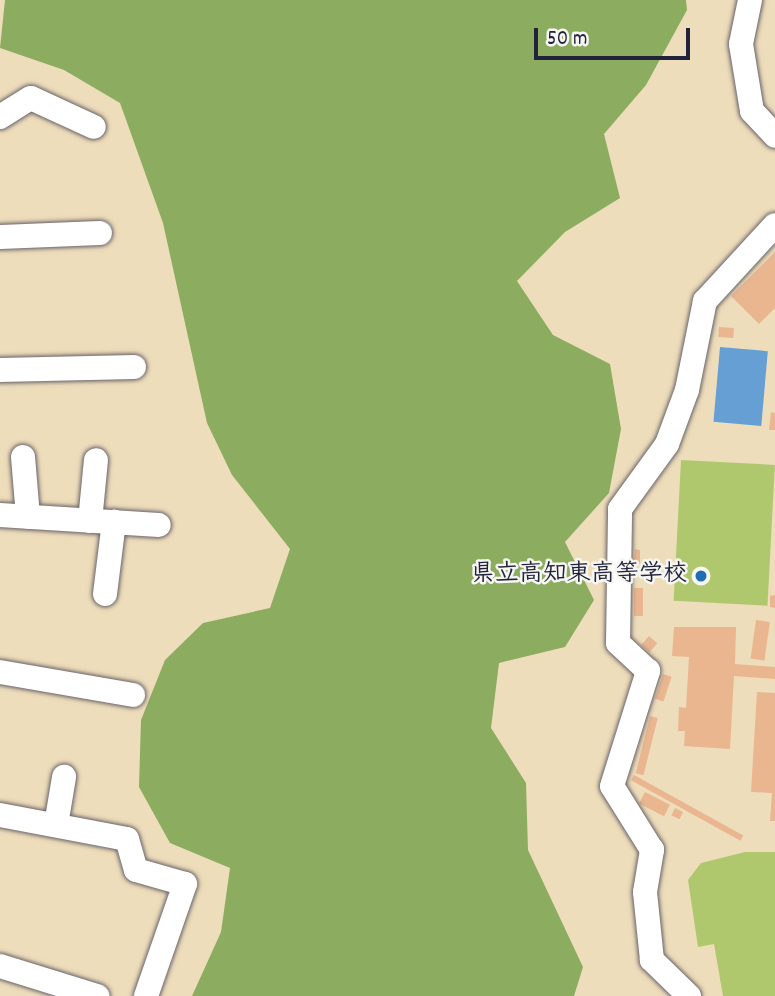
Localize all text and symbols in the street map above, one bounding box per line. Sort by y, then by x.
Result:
scale bar [537,14,693,58]
text: 50 m [547,25,587,55]
place label: 県立高知東高等学校 [471,562,687,590]
marker: 県立高知東高等学校 [693,568,709,584]

